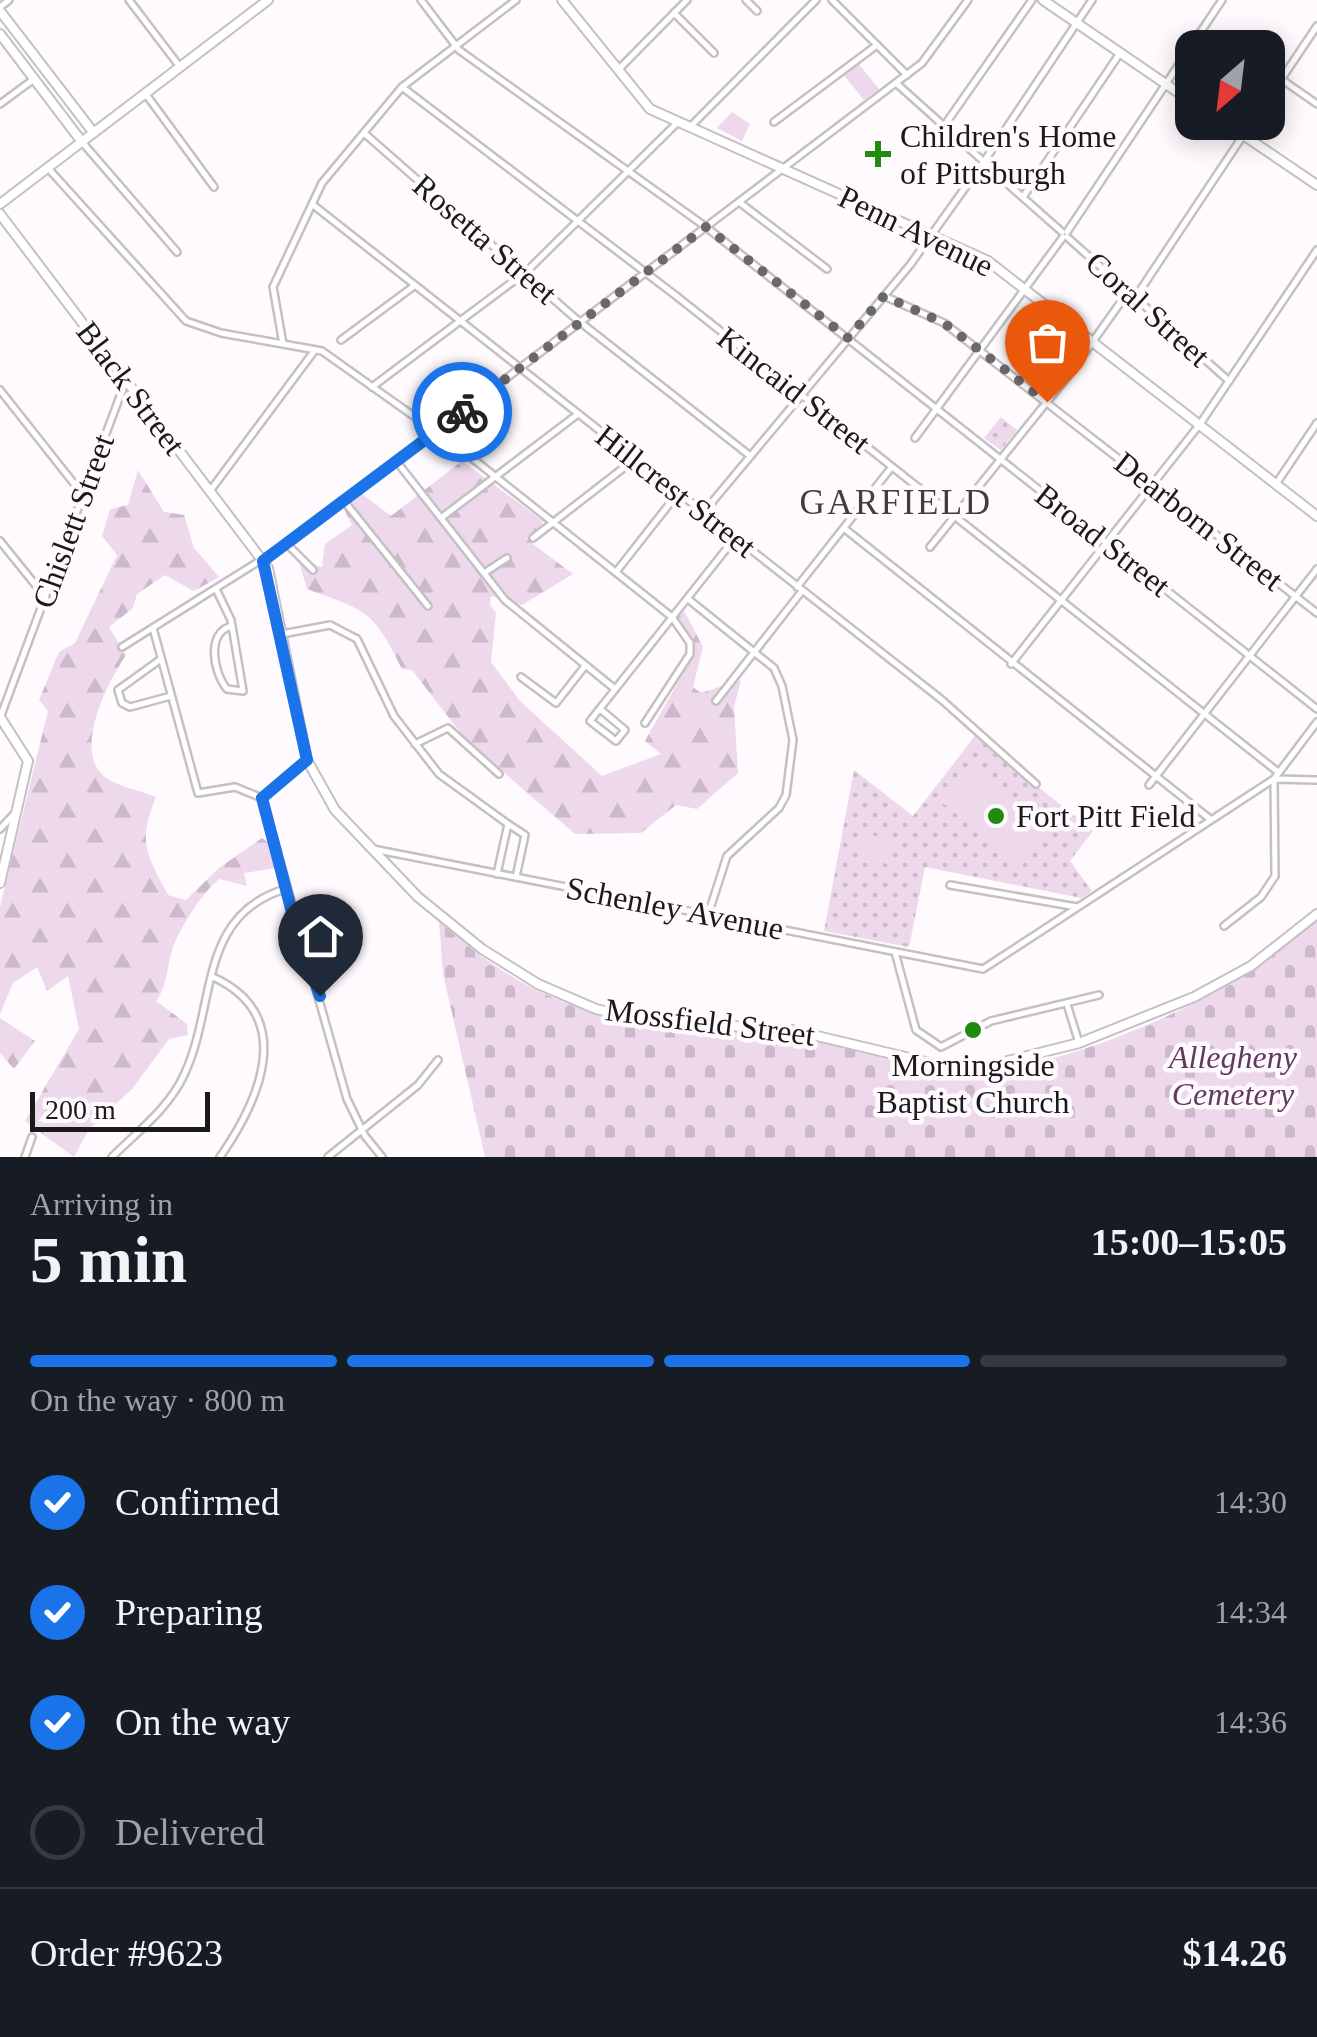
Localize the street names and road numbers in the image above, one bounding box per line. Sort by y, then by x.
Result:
street label: Rosetta Street [406,167,564,311]
street label: Penn Avenue [833,178,999,284]
street label: Coral Street [1079,244,1217,374]
street label: Black Street [69,314,193,462]
street label: Kincaid Street [710,319,878,461]
street label: Hillcrest Street [589,417,763,565]
street label: Chislett Street [25,429,121,613]
street label: Dearborn Street [1108,444,1290,598]
street label: Broad Street [1029,476,1178,604]
street label: Schenley Avenue [563,869,787,947]
street label: Mossfield Street [603,991,817,1053]

